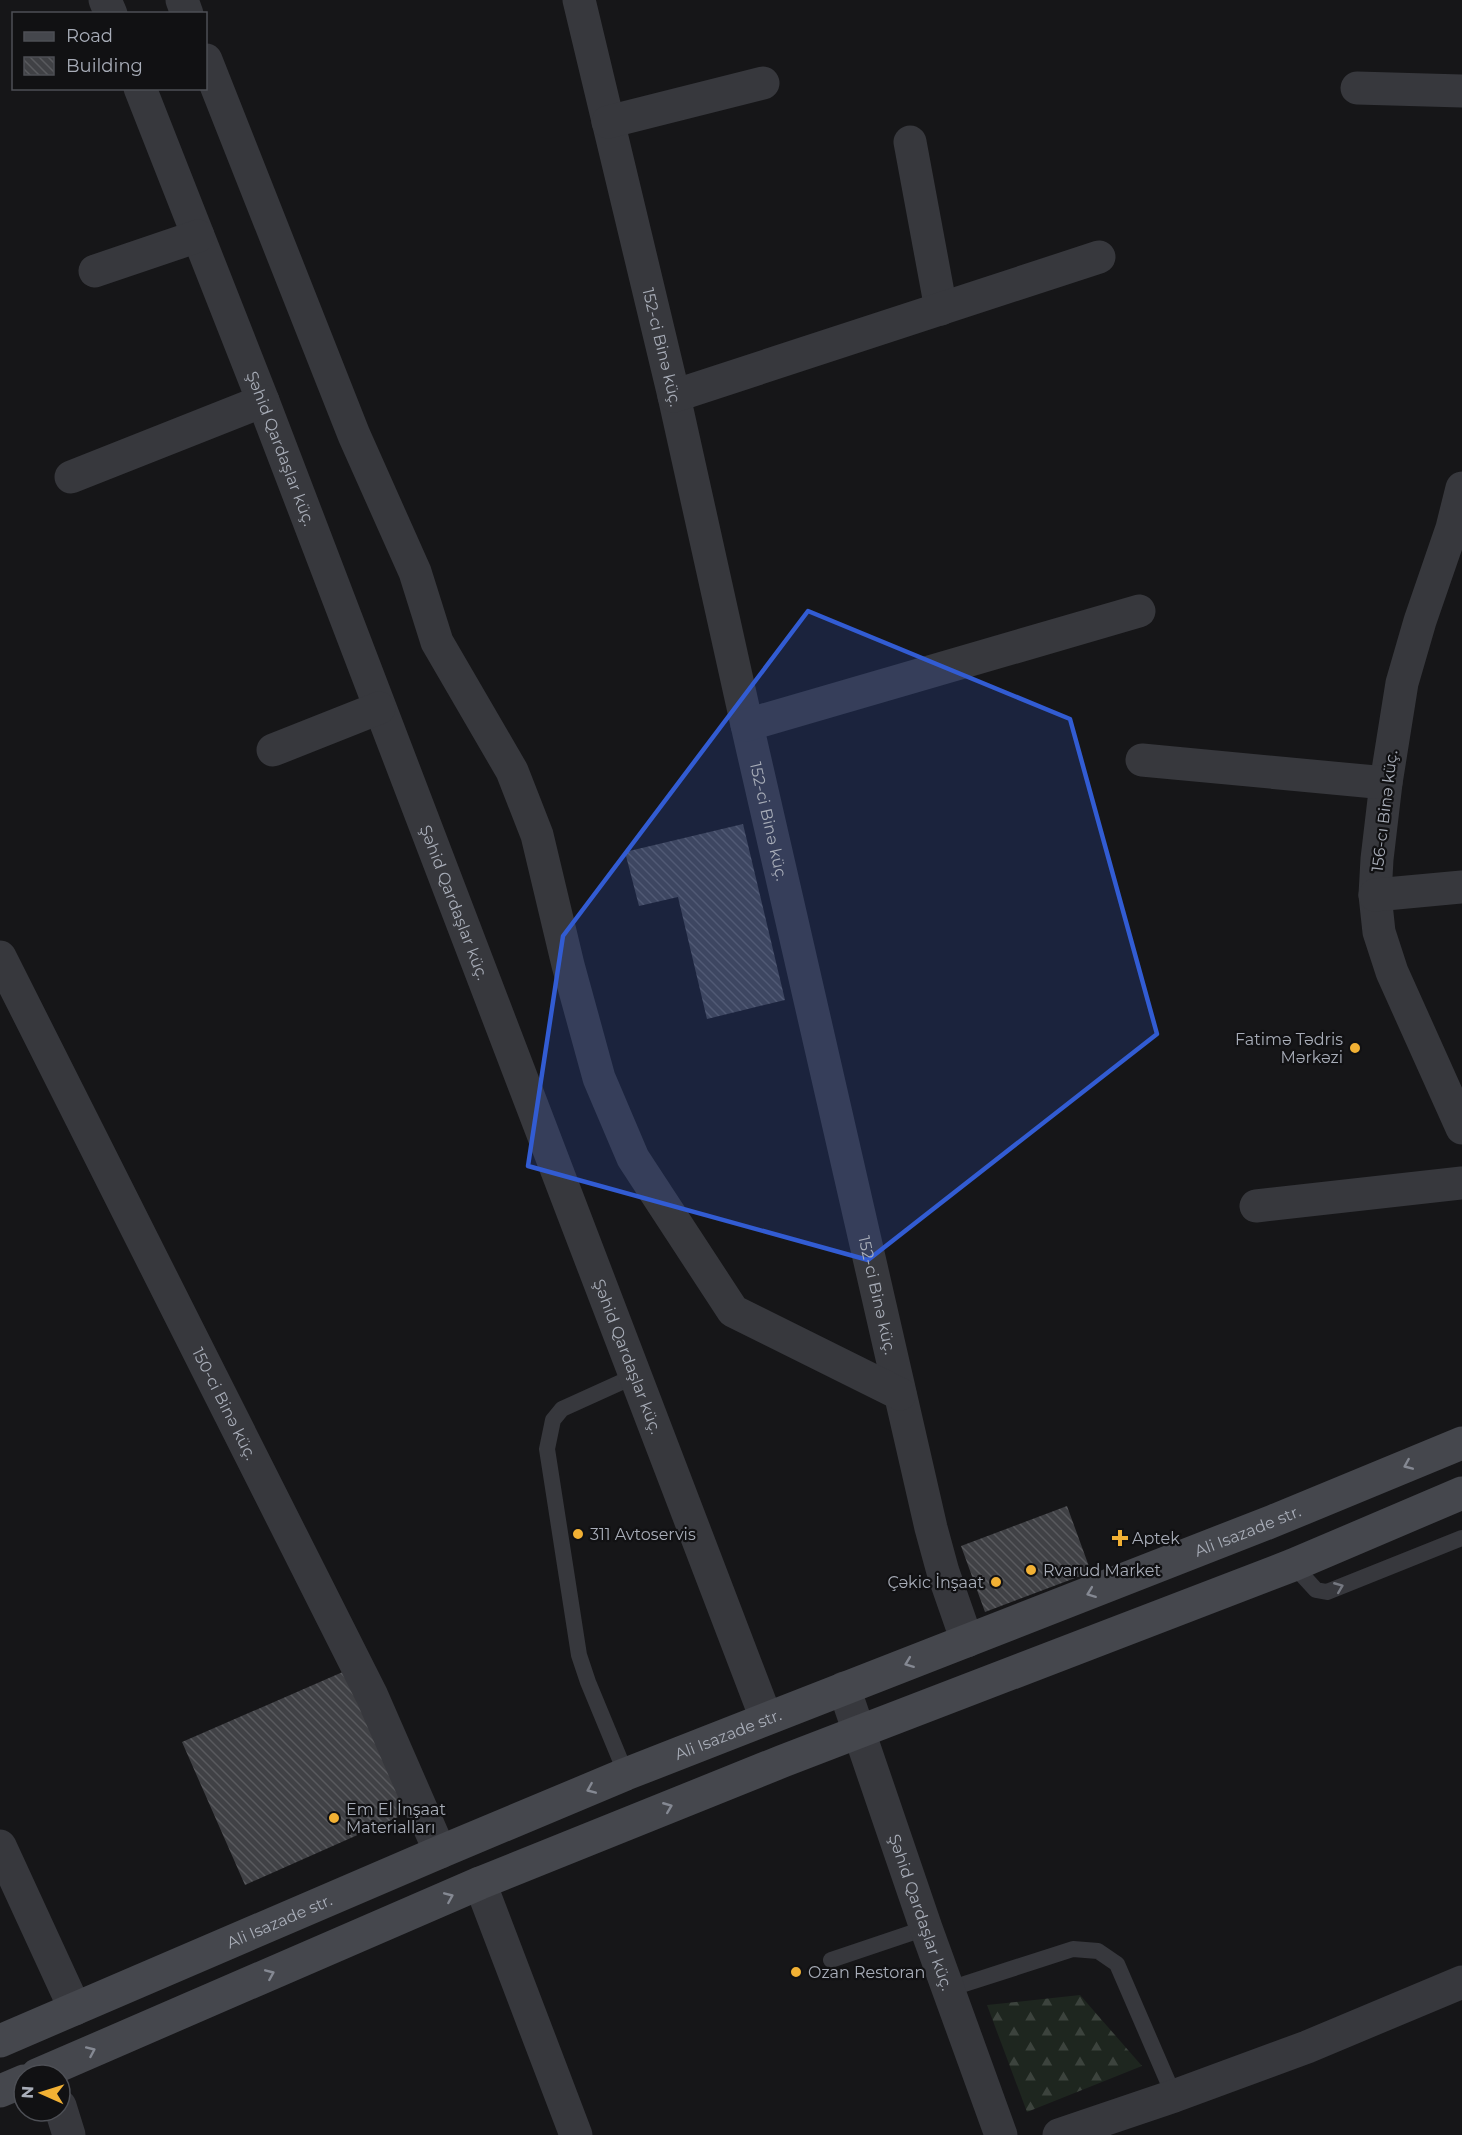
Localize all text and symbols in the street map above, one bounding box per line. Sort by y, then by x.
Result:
legend [12,12,207,90]
text: Road [66,25,113,47]
text: Building [66,55,143,77]
street label: 152-ci Binə küç. [638,286,685,408]
street label: Şəhid Qardaşlar küç. [242,368,319,529]
street label: 156-cı Binə küç. [1368,749,1401,873]
street label: 152-ci Binə küç. [746,760,791,883]
street label: Şəhid Qardaşlar küç. [416,822,492,983]
place label: Fatimə Tədris Mərkəzi [1235,1030,1343,1067]
marker: Fatimə Tədris Mərkəzi [1348,1041,1362,1055]
street label: 152-ci Binə küç. [854,1234,900,1356]
street label: Şəhid Qardaşlar küç. [589,1276,666,1437]
street label: 150-ci Binə küç. [188,1345,261,1463]
one-way arrow [1403,1458,1414,1470]
street label: Ali Isazade str. [1192,1502,1304,1561]
place label: 311 Avtoservis [590,1525,696,1544]
marker: 311 Avtoservis [571,1527,585,1541]
place label: Aptek [1132,1529,1180,1548]
marker: Aptek [1113,1531,1127,1545]
place label: Rvarud Market [1043,1561,1161,1580]
marker: Rvarud Market [1024,1563,1038,1577]
place label: Çəkic İnşaat [887,1573,984,1592]
marker: Çəkic İnşaat [989,1575,1003,1589]
one-way arrow [1333,1582,1344,1594]
one-way arrow [1086,1586,1097,1598]
one-way arrow [904,1656,915,1669]
street label: Ali Isazade str. [672,1705,784,1764]
one-way arrow [586,1782,597,1794]
place label: Em El İnşaat Materialları [346,1800,446,1837]
one-way arrow [662,1802,673,1814]
marker: Em El İnşaat Materialları [327,1811,341,1825]
street label: Şəhid Qardaşlar küç. [885,1832,957,1993]
street label: Ali Isazade str. [224,1890,335,1952]
one-way arrow [443,1892,454,1904]
place label: Ozan Restoran [808,1963,925,1982]
marker: Ozan Restoran [789,1965,803,1979]
one-way arrow [264,1969,275,1981]
one-way arrow [85,2046,96,2058]
north arrow [12,2063,72,2123]
text: N [18,2085,37,2099]

